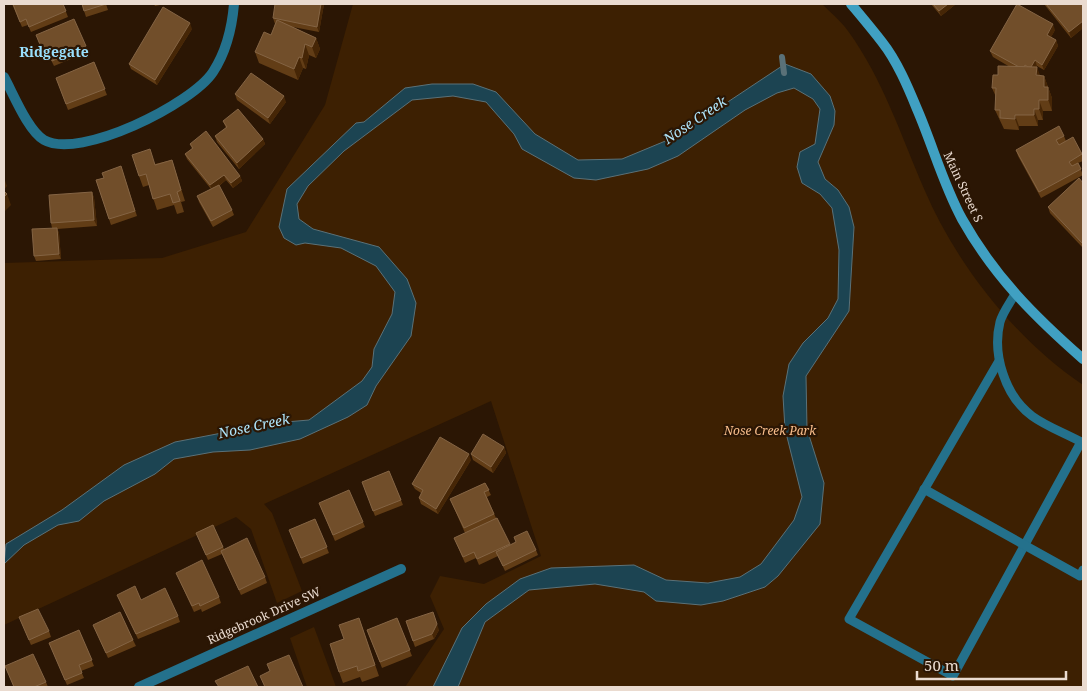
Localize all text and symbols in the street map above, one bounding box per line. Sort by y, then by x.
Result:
district label: Ridgegate [19,42,89,61]
water label: Nose Creek [658,91,731,148]
street label: Main Street S [940,149,987,225]
water label: Nose Creek [215,408,292,443]
park label: Nose Creek Park [723,422,817,439]
street label: Ridgebrook Drive SW [204,583,324,648]
scale bar [917,648,1066,680]
text: 50 m [924,655,959,675]

